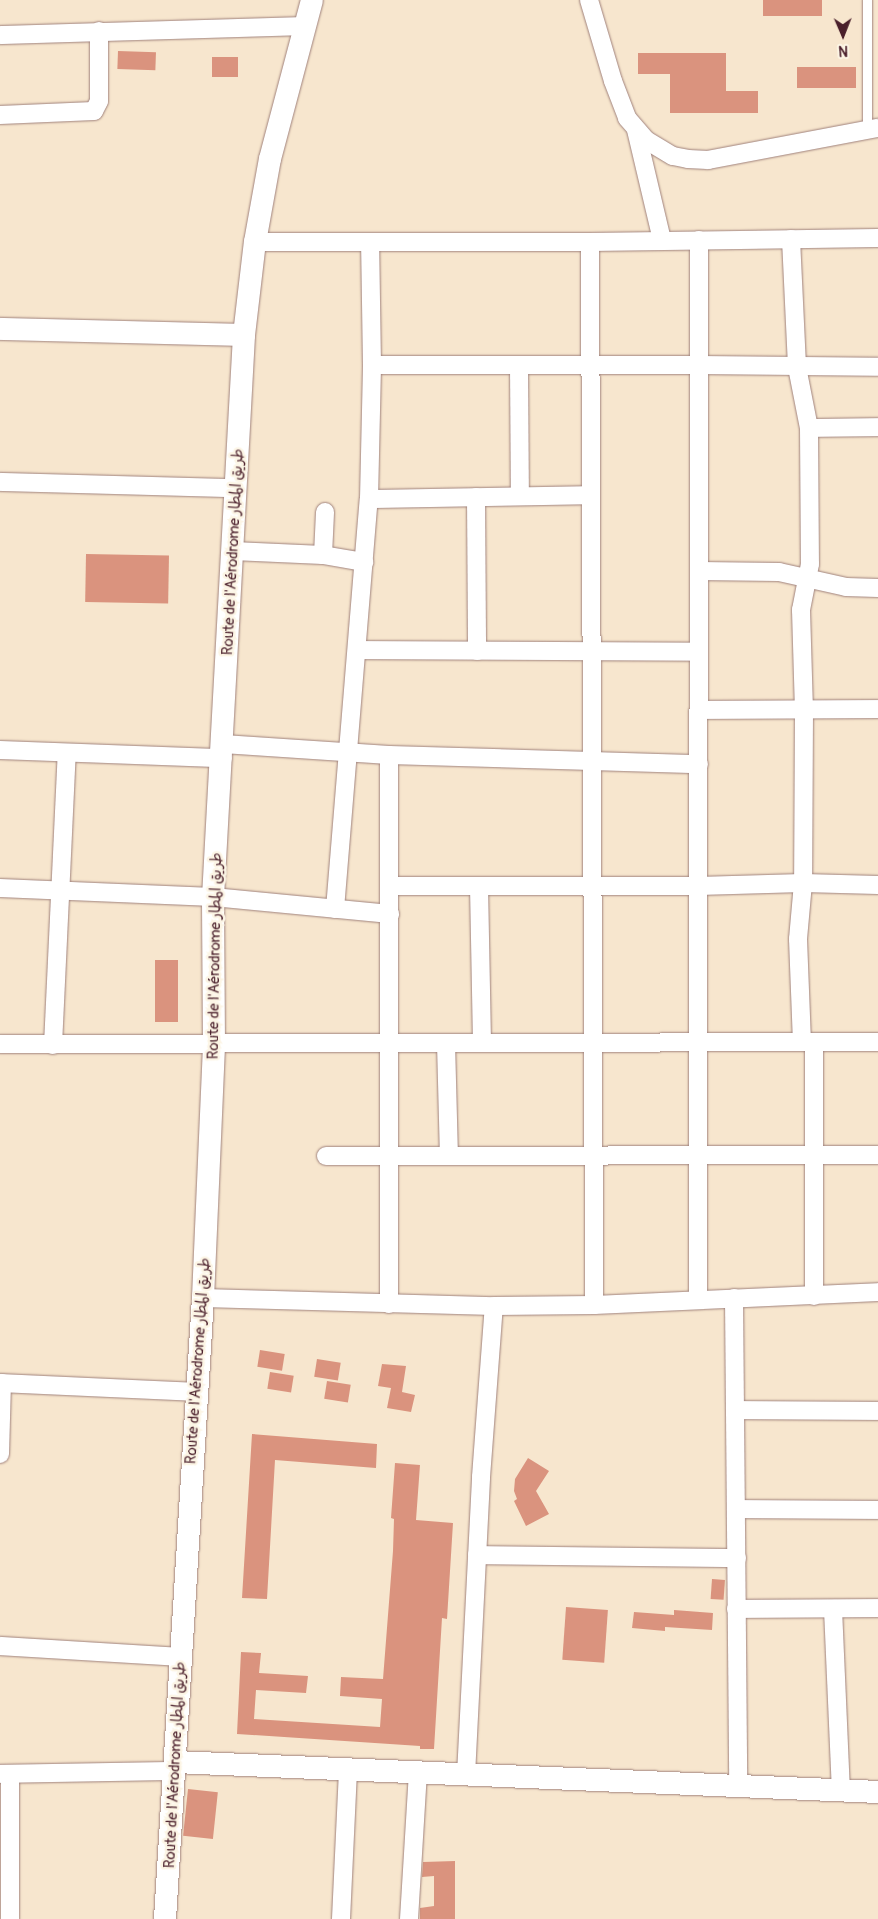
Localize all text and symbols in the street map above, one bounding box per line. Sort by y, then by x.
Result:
north arrow [818,10,868,60]
text: N [838,42,848,59]
street label: Route de l'Aérodrome طريق المطار [219,448,247,656]
street label: Route de l'Aérodrome طريق المطار [204,853,226,1059]
street label: Route de l'Aérodrome طريق المطار [182,1257,214,1465]
street label: Route de l'Aérodrome طريق المطار [161,1661,189,1869]

